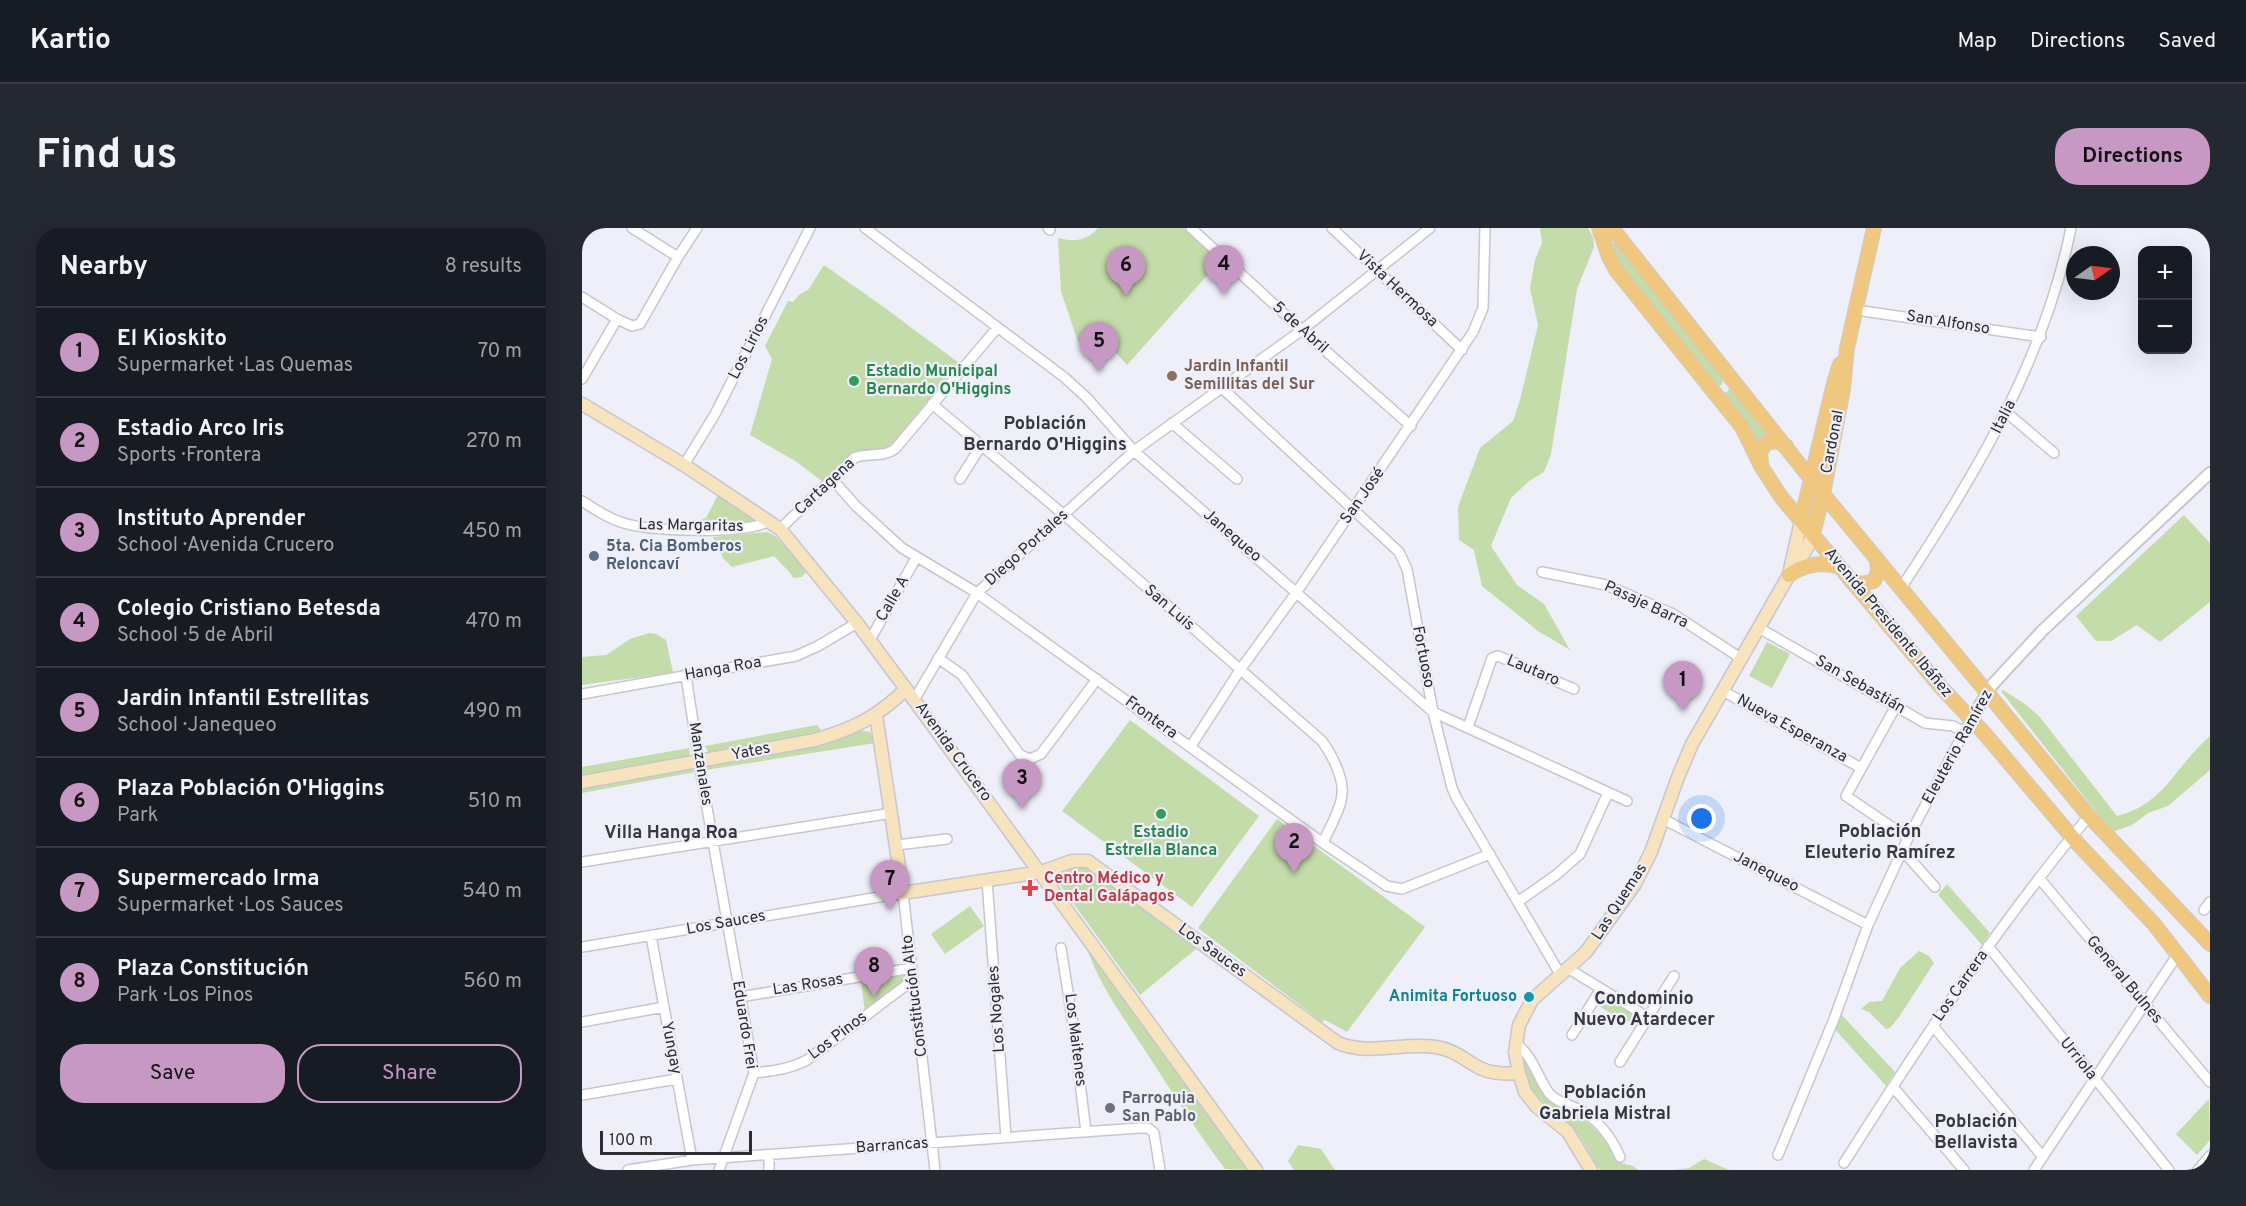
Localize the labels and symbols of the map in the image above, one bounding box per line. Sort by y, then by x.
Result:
pin: 4 [1204,245,1244,295]
street label: Vista Hermosa [1352,246,1442,332]
north arrow [2066,246,2120,300]
pin: 6 [1106,247,1146,296]
street label: 5 de Abril [1268,298,1332,358]
street label: San Alfonso [1905,307,1991,339]
street label: Los Lirios [725,313,773,383]
pin: 5 [1080,322,1118,372]
place label: Jardin Infantil Semillitas del Sur [1184,357,1315,395]
place label: Estadio Municipal Bernardo O'Higgins [866,362,1011,400]
marker: Jardin Infantil Semillitas del Sur [1165,369,1179,383]
marker: Estadio Municipal Bernardo O'Higgins [847,374,861,388]
street label: Italia [1987,397,2021,437]
street label: Cardonal [1817,409,1849,475]
district label: Población Bernardo O'Higgins [963,413,1127,457]
street label: Cartagena [791,454,859,520]
street label: San José [1336,464,1390,528]
street label: Diego Portales [981,505,1073,591]
street label: Janequeo [1199,505,1266,567]
street label: Las Margaritas [638,515,744,537]
place label: 5ta. Cia Bomberos Reloncaví [606,537,742,575]
street label: Avenida Presidente Ibáñez [1819,544,1957,702]
marker: 5ta. Cia Bomberos Reloncaví [587,549,601,563]
street label: Calle A [872,572,914,626]
street label: Pasaje Barra [1601,577,1691,633]
street label: San Luis [1140,581,1198,635]
street label: Fortuoso [1407,624,1439,690]
street label: Lautaro [1503,651,1563,691]
street label: San Sebastián [1811,651,1909,719]
street label: Hanga Roa [683,652,763,686]
pin: 1 [1664,662,1702,711]
street label: Eleuterio Ramírez [1918,686,1998,808]
street label: Nueva Esperanza [1733,690,1851,768]
street label: Frontera [1121,692,1181,744]
street label: Avenida Crucero [910,698,996,806]
street label: Manzanales [684,721,716,807]
street label: Yates [730,738,772,766]
pin: 3 [1002,760,1042,809]
your location [1687,804,1716,833]
marker: Estadio Estrella Blanca [1154,807,1168,821]
district label: Población Eleuterio Ramírez [1804,821,1956,865]
district label: Villa Hanga Roa [604,822,738,845]
place label: Estadio Estrella Blanca [1105,823,1217,861]
pin: 2 [1274,824,1314,873]
street label: Janequeo [1730,847,1802,897]
pin: 7 [870,860,910,910]
street label: Las Quemas [1588,860,1652,944]
place label: Centro Médico y Dental Galápagos [1044,869,1175,907]
marker: Centro Médico y Dental Galápagos [1021,879,1039,897]
street label: Los Sauces [685,906,767,940]
street label: Los Sauces [1174,919,1250,983]
street label: General Bulnes [2081,932,2167,1028]
street label: Constitución Alto [898,934,932,1058]
street label: Los Carrera [1929,946,1993,1026]
pin: 8 [854,948,894,997]
street label: Los Nogales [984,965,1010,1053]
street label: Las Rosas [771,970,845,1000]
street label: Eduardo Frei [727,979,761,1071]
place label: Animita Fortuoso [1389,987,1517,1007]
district label: Condominio Nuevo Atardecer [1573,988,1715,1032]
marker: Animita Fortuoso [1522,990,1536,1004]
street label: Los Maitenes [1059,992,1091,1088]
street label: Los Pinos [805,1007,871,1065]
street label: Yungay [656,1020,686,1076]
street label: Urriola [2055,1034,2101,1084]
district label: Población Gabriela Mistral [1539,1082,1671,1126]
place label: Parroquia San Pablo [1122,1089,1196,1127]
marker: Parroquia San Pablo [1103,1101,1117,1115]
district label: Población Bellavista [1934,1111,2018,1155]
scale bar [600,1128,752,1156]
street label: Barrancas [855,1133,929,1159]

